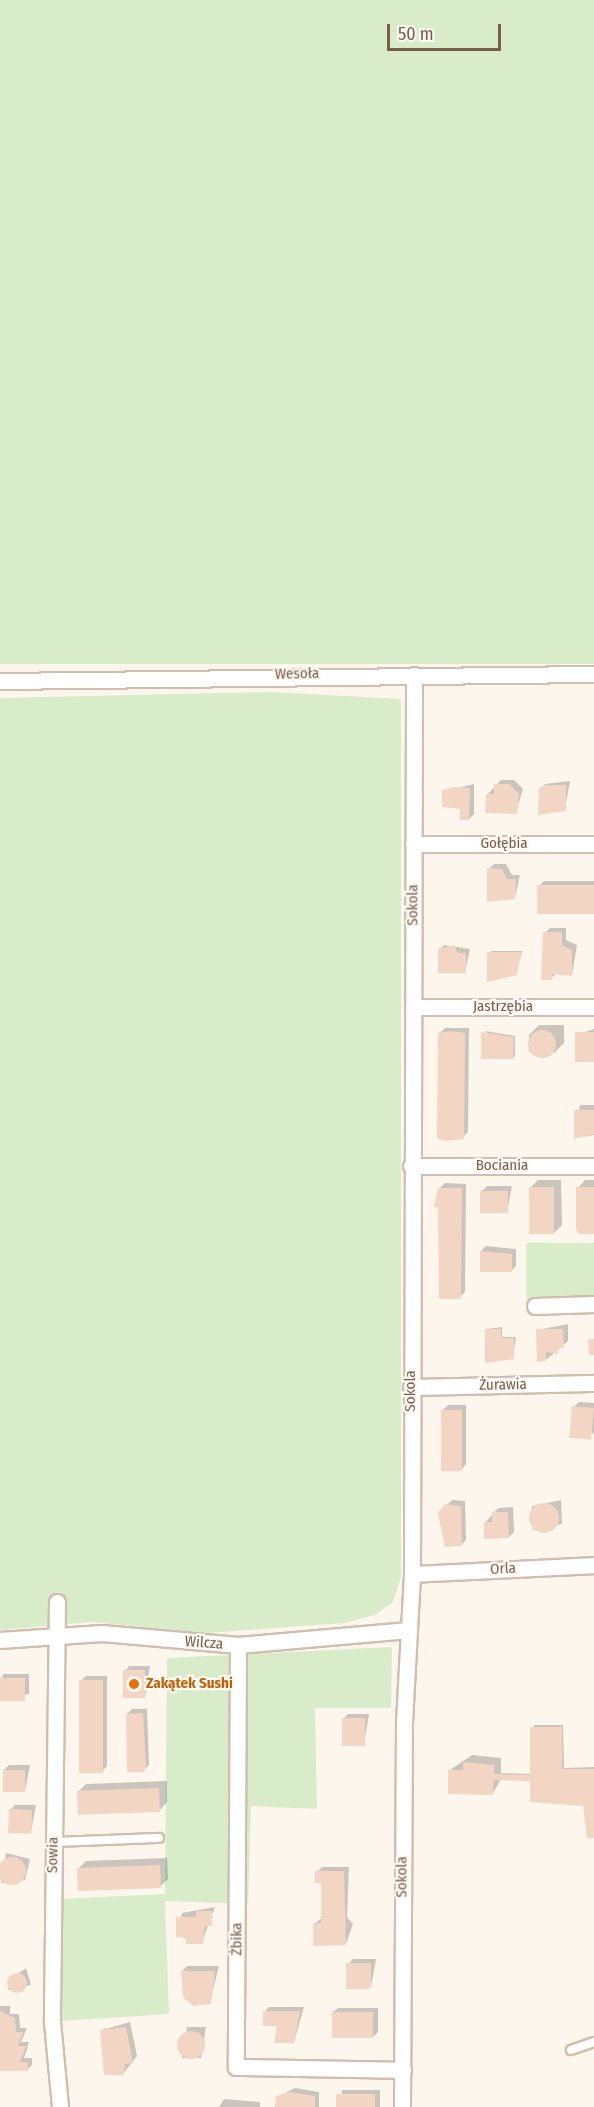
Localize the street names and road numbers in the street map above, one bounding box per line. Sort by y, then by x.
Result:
street label: Wesoła [275,665,319,683]
street label: Gołębia [480,835,528,853]
street label: Sokola [404,884,422,926]
street label: Jastrzębia [473,998,533,1016]
street label: Bociania [476,1157,528,1175]
street label: Sokola [402,1370,420,1412]
street label: Żurawia [479,1376,527,1394]
street label: Orla [490,1559,516,1579]
street label: Wilcza [184,1633,224,1653]
street label: Sowia [44,1837,62,1873]
street label: Sokola [393,1856,411,1898]
street label: Żbika [228,1923,246,1955]

